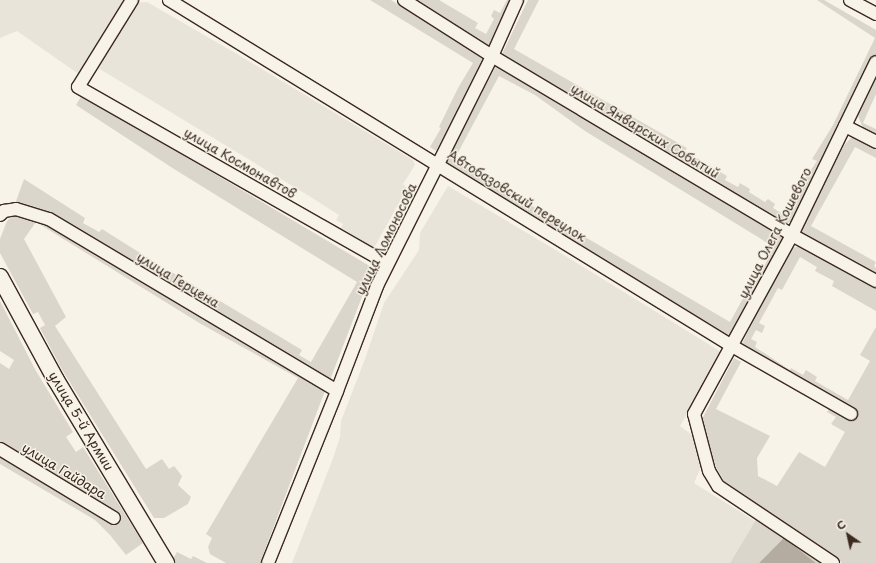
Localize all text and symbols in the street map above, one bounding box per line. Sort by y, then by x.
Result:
street label: улица Январских Событий [567,80,723,182]
street label: улица Космонавтов [181,124,299,202]
street label: Автобазовский переулок [445,147,589,245]
street label: улица Олега Кошевого [735,164,815,302]
street label: улица Ломоносова [352,180,420,298]
street label: улица Герцена [133,249,223,311]
street label: улица 5-й Армии [45,368,117,474]
street label: улица Гайдара [19,440,109,502]
north arrow [828,515,868,555]
text: С [833,515,849,534]

